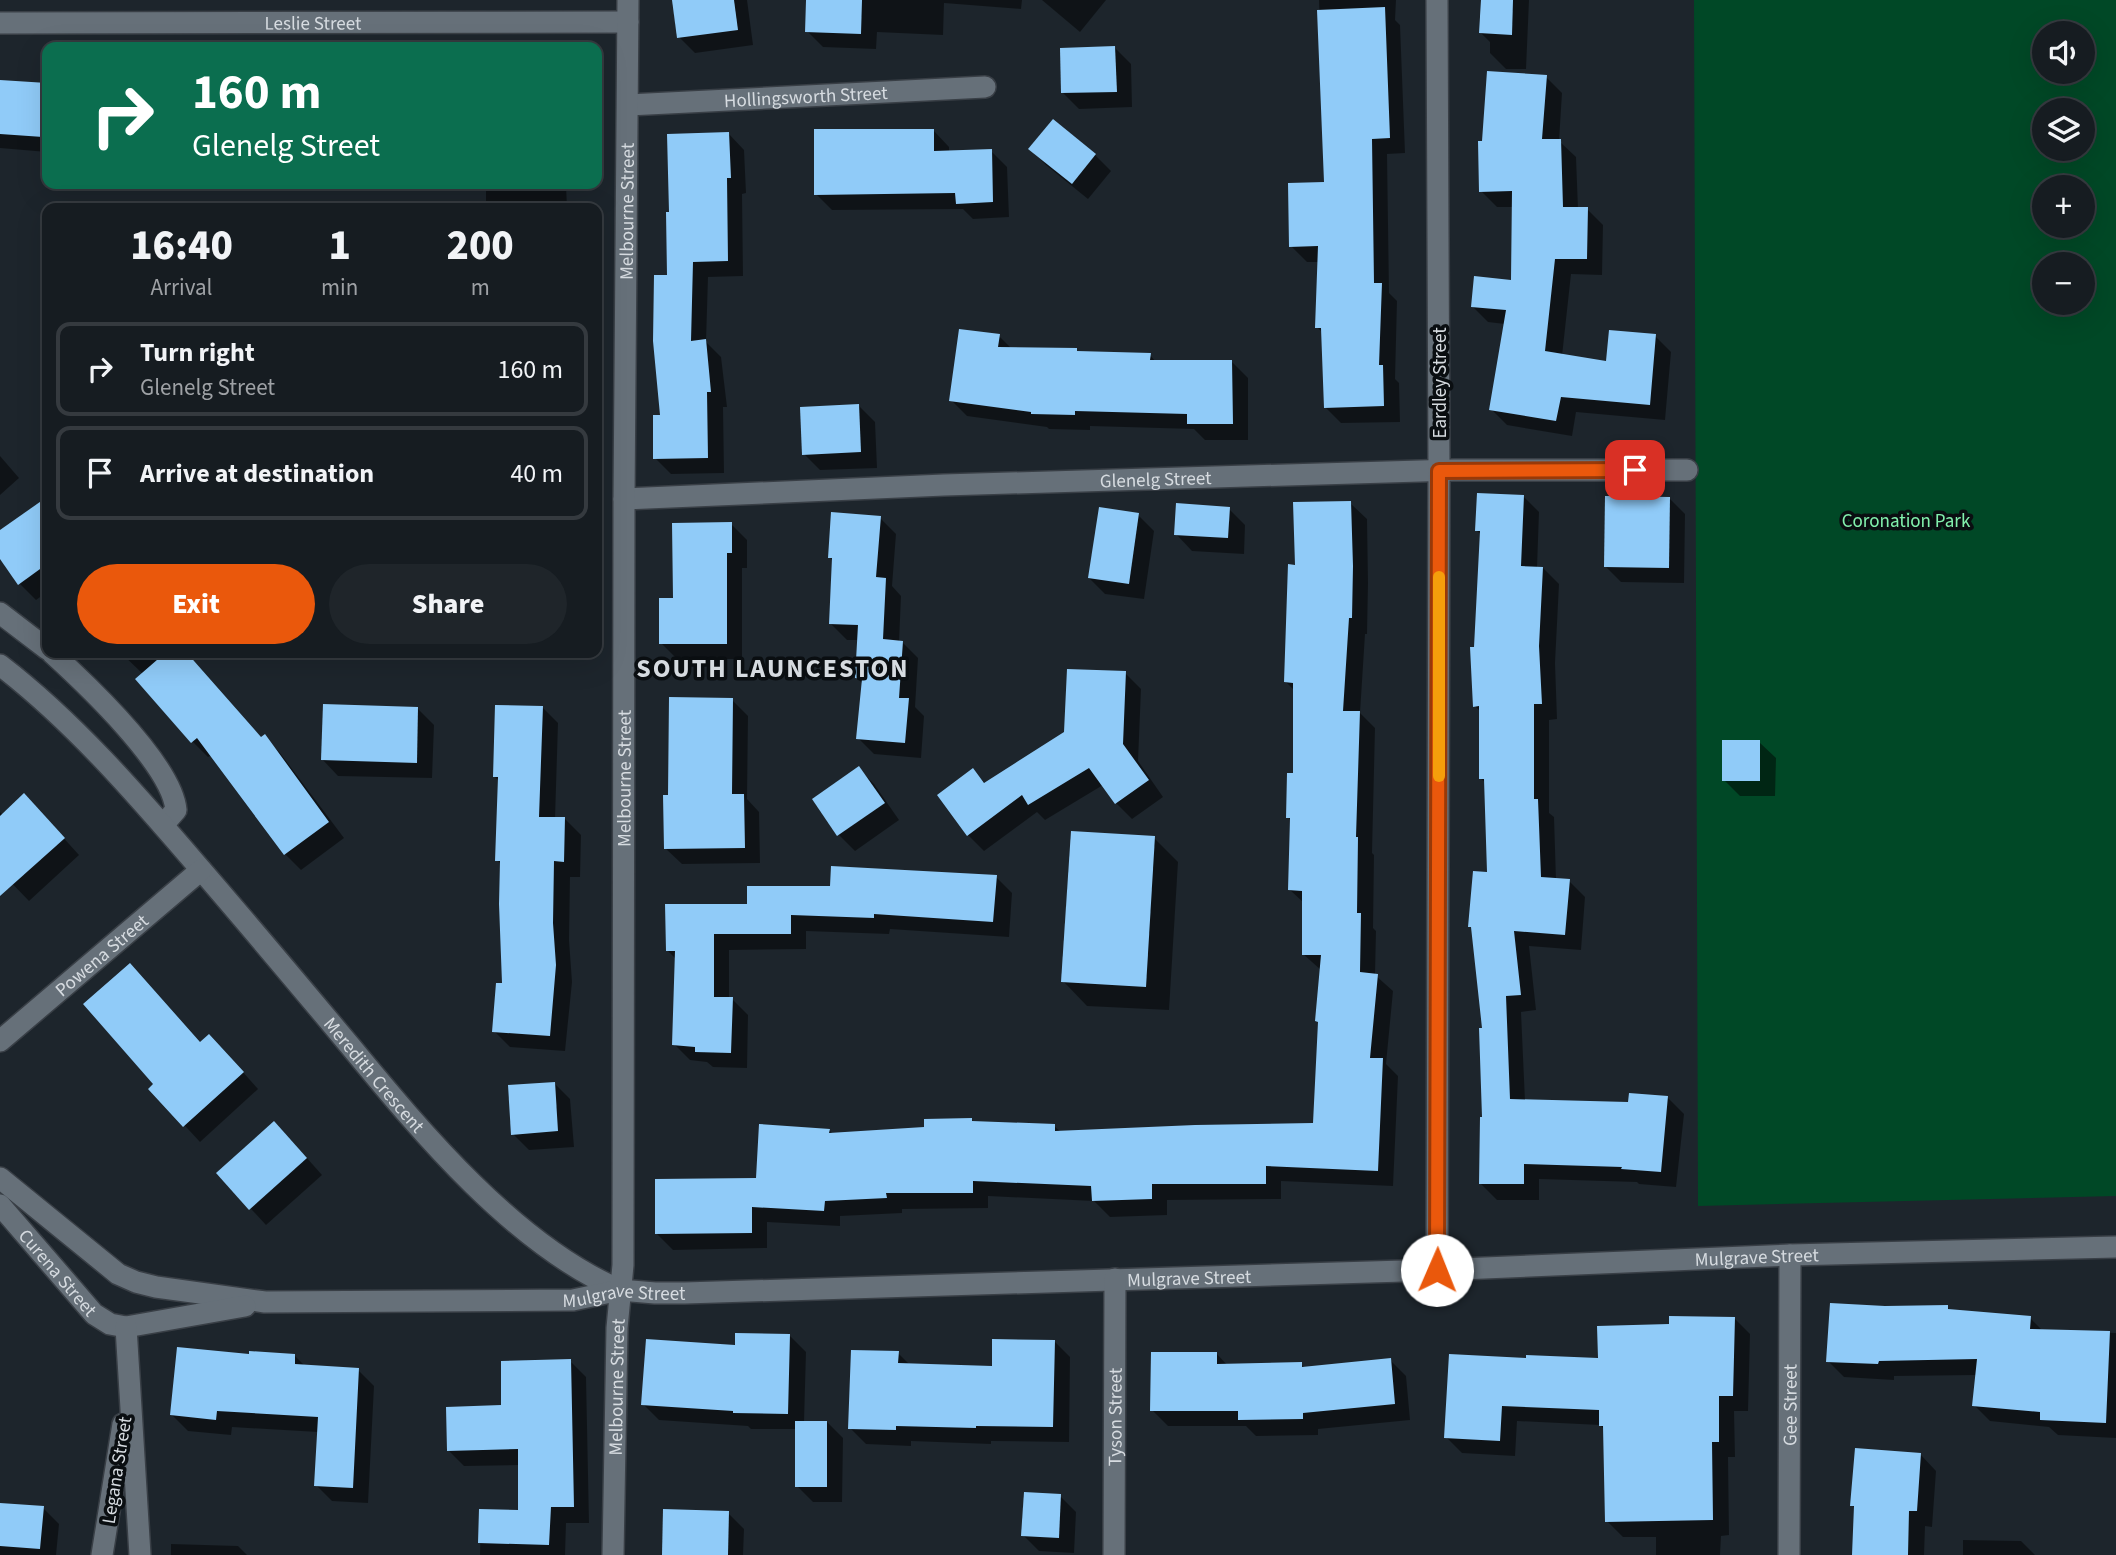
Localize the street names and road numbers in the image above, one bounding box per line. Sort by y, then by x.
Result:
street label: Leslie Street [265,10,362,38]
street label: Hollingsworth Street [723,80,889,115]
street label: Melbourne Street [614,142,642,280]
street label: Eardley Street [1427,327,1454,439]
street label: Glenelg Street [1099,465,1212,495]
street label: Melbourne Street [612,709,639,847]
street label: Powena Street [50,908,155,1004]
street label: Meredith Crescent [317,1012,430,1140]
street label: Curena Street [11,1224,103,1324]
street label: Mulgrave Street [1694,1242,1820,1274]
street label: Mulgrave Street [1127,1264,1252,1294]
street label: Mulgrave Street [562,1278,686,1315]
street label: Melbourne Street [603,1317,633,1456]
street label: Gee Street [1777,1363,1805,1446]
street label: Tyson Street [1102,1367,1130,1466]
street label: Legana Street [96,1414,139,1526]

